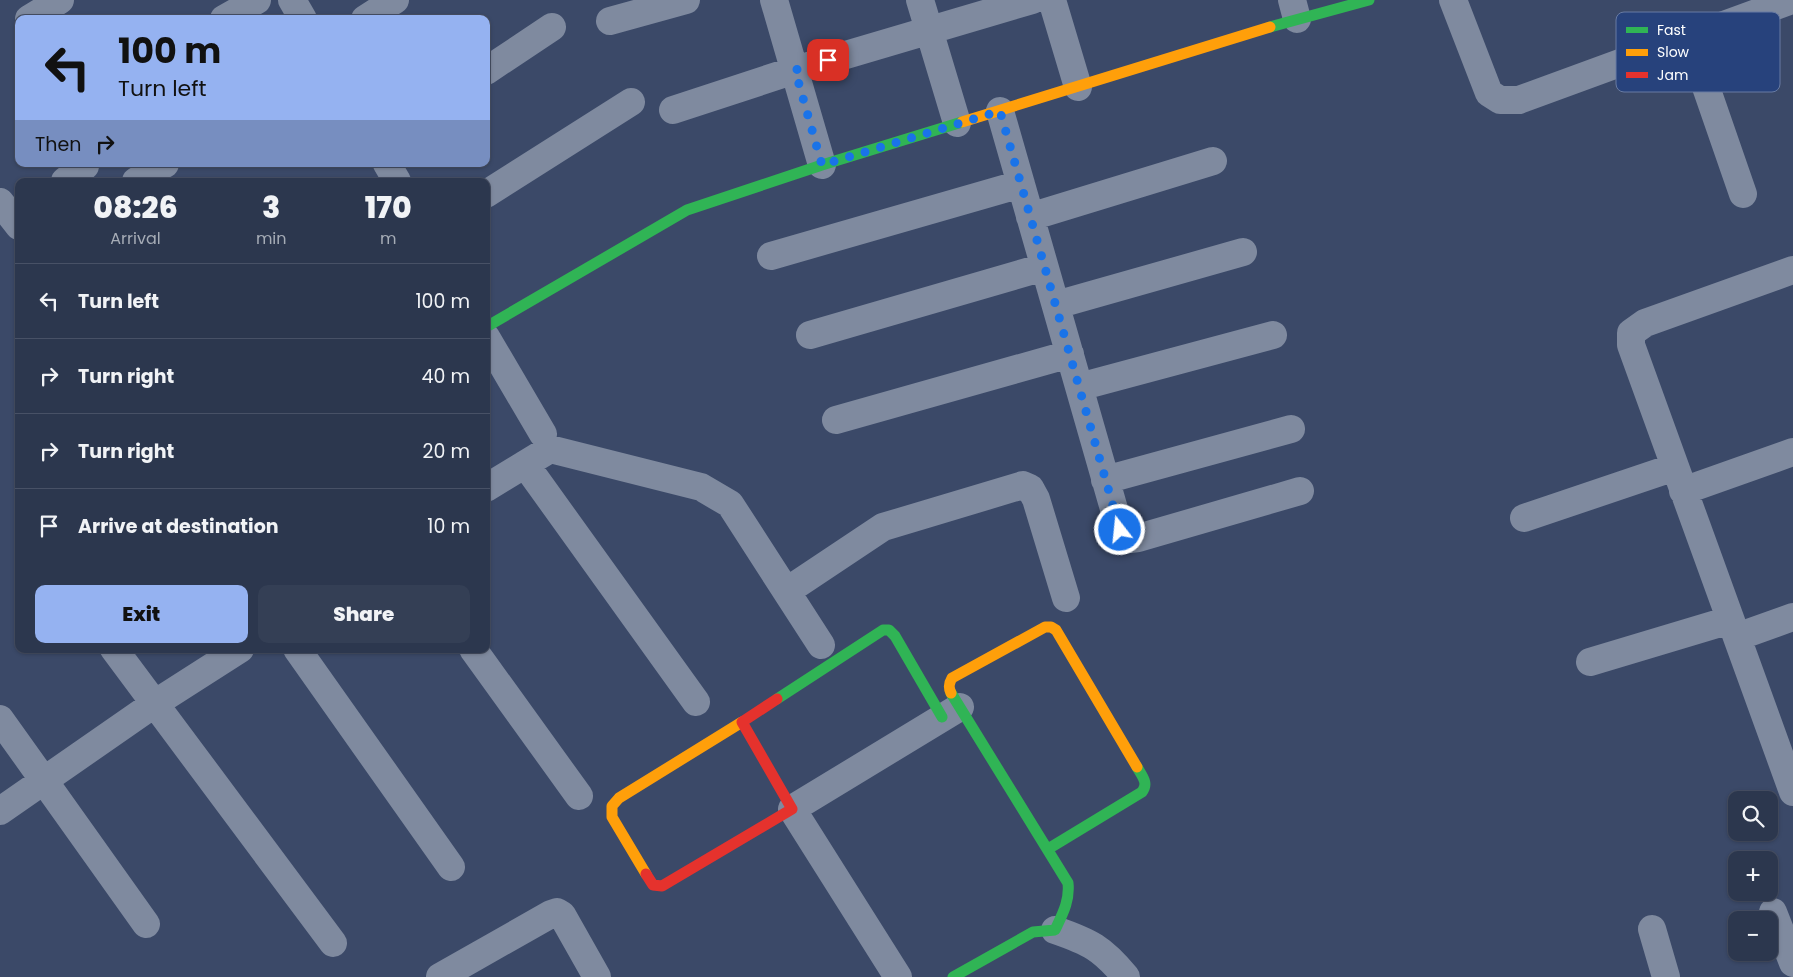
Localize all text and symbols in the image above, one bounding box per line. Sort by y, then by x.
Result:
legend [1616,12,1780,92]
text: Fast [1657,20,1686,40]
text: 100 m [118,26,221,75]
icon: left [35,35,100,100]
pin [807,39,849,81]
text: Slow [1657,42,1690,62]
icon: arrive [814,46,842,74]
text: Jam [1657,65,1688,85]
text: Turn left [118,73,206,104]
icon: right [91,130,119,158]
text: Then [35,131,81,158]
text: 08:26 [93,186,178,229]
text: 3 [262,186,280,229]
text: 170 [365,186,412,229]
text: Arrival [110,227,161,250]
text: min [256,227,287,250]
text: m [380,227,397,250]
icon: left [35,287,63,315]
text: Turn left [78,288,159,315]
text: 100 m [415,288,470,315]
icon: right [35,362,63,390]
text: Turn right [78,363,174,390]
text: 40 m [421,363,470,390]
icon: right [35,437,63,465]
text: Turn right [78,438,174,465]
text: 20 m [422,438,470,465]
position arrow [1093,503,1145,555]
icon: arrive [35,512,63,540]
text: Arrive at destination [78,513,279,540]
text: 10 m [427,513,470,540]
button: Exit [35,585,248,643]
button: Share [258,585,470,643]
map controls [1728,791,1778,961]
button: search [1728,791,1778,841]
button: + [1728,851,1778,901]
button: − [1728,911,1778,961]

